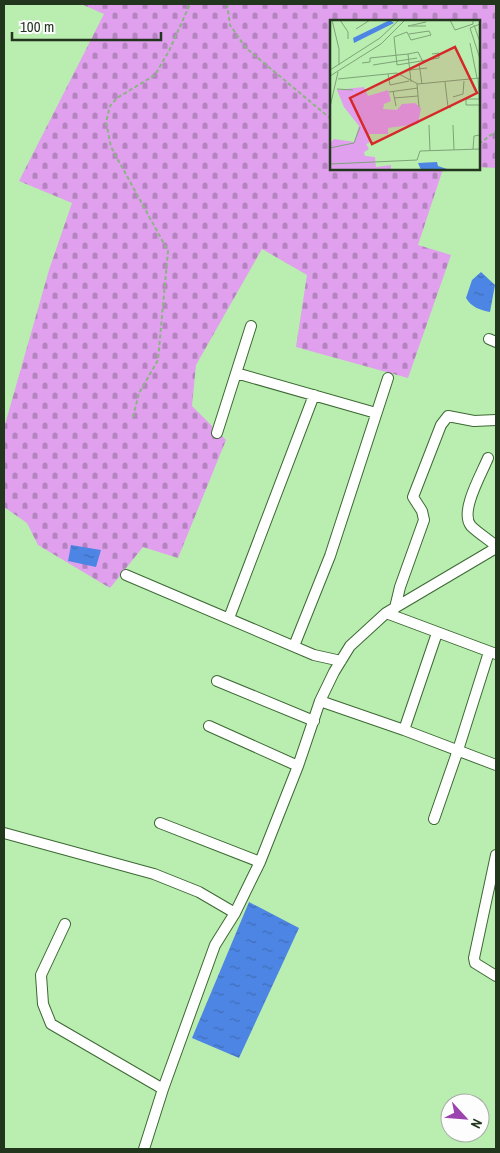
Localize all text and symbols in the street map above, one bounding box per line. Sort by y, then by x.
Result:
scale bar [12,10,161,42]
text: 100 m [20,16,54,37]
inset map [330,20,480,170]
north arrow [440,1093,490,1143]
text: N [467,1116,487,1131]

